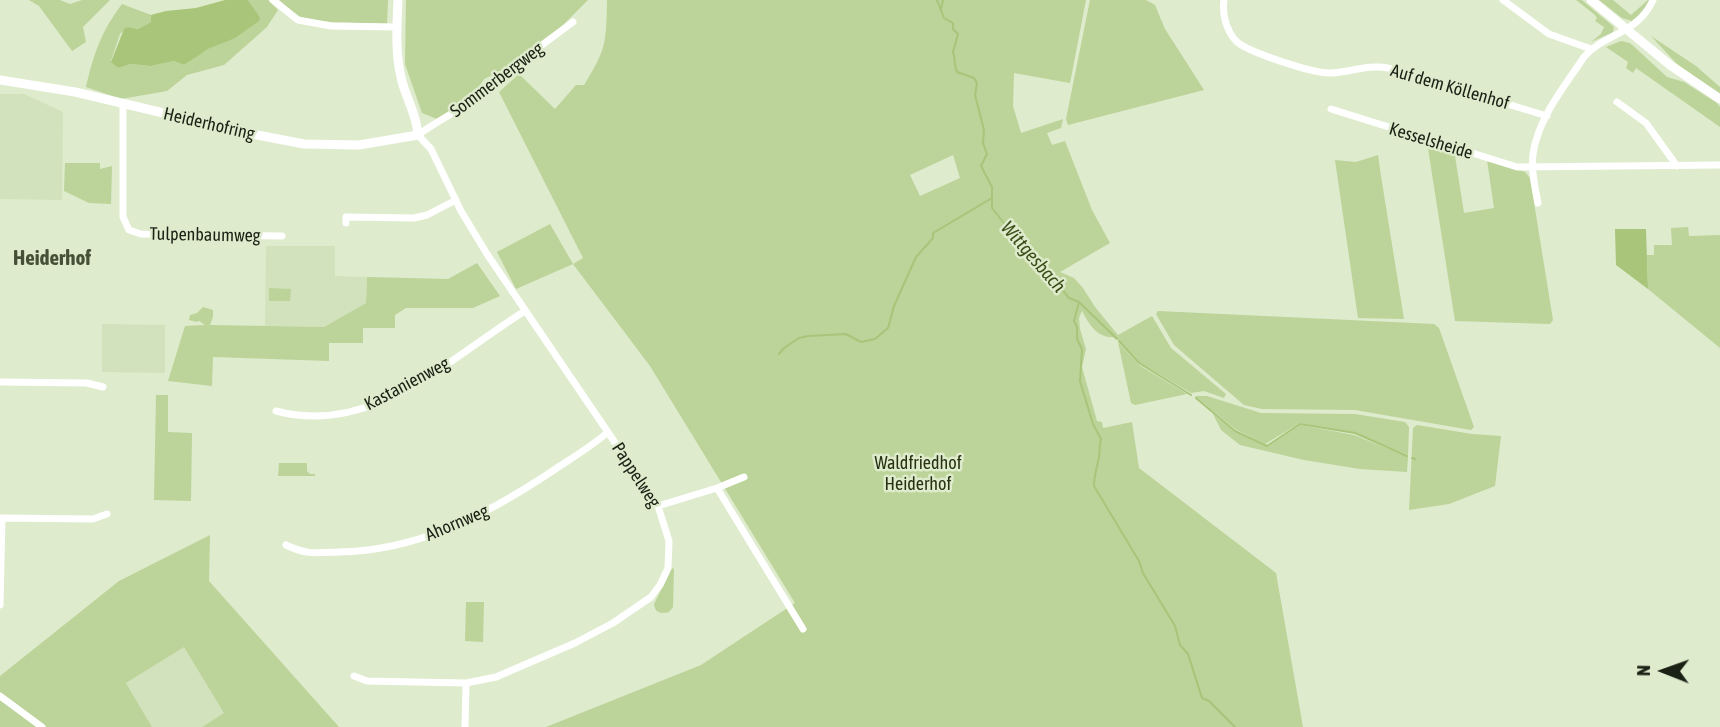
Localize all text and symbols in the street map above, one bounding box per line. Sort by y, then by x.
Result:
street label: Sommerbergweg [446,38,548,122]
street label: Auf dem Köllenhof [1388,60,1512,114]
street label: Heiderhofring [161,103,257,145]
street label: Kesselsheide [1387,118,1475,164]
water label: Wittgesbach [996,217,1070,297]
street label: Tulpenbaumweg [149,223,261,247]
district label: Heiderhof [13,245,91,271]
street label: Kastanienweg [361,353,453,415]
street label: Pappelweg [607,438,665,512]
park label: Waldfriedhof Heiderhof [874,452,962,494]
street label: Ahornweg [422,500,492,546]
north arrow [1629,636,1699,706]
text: N [1632,665,1654,676]

